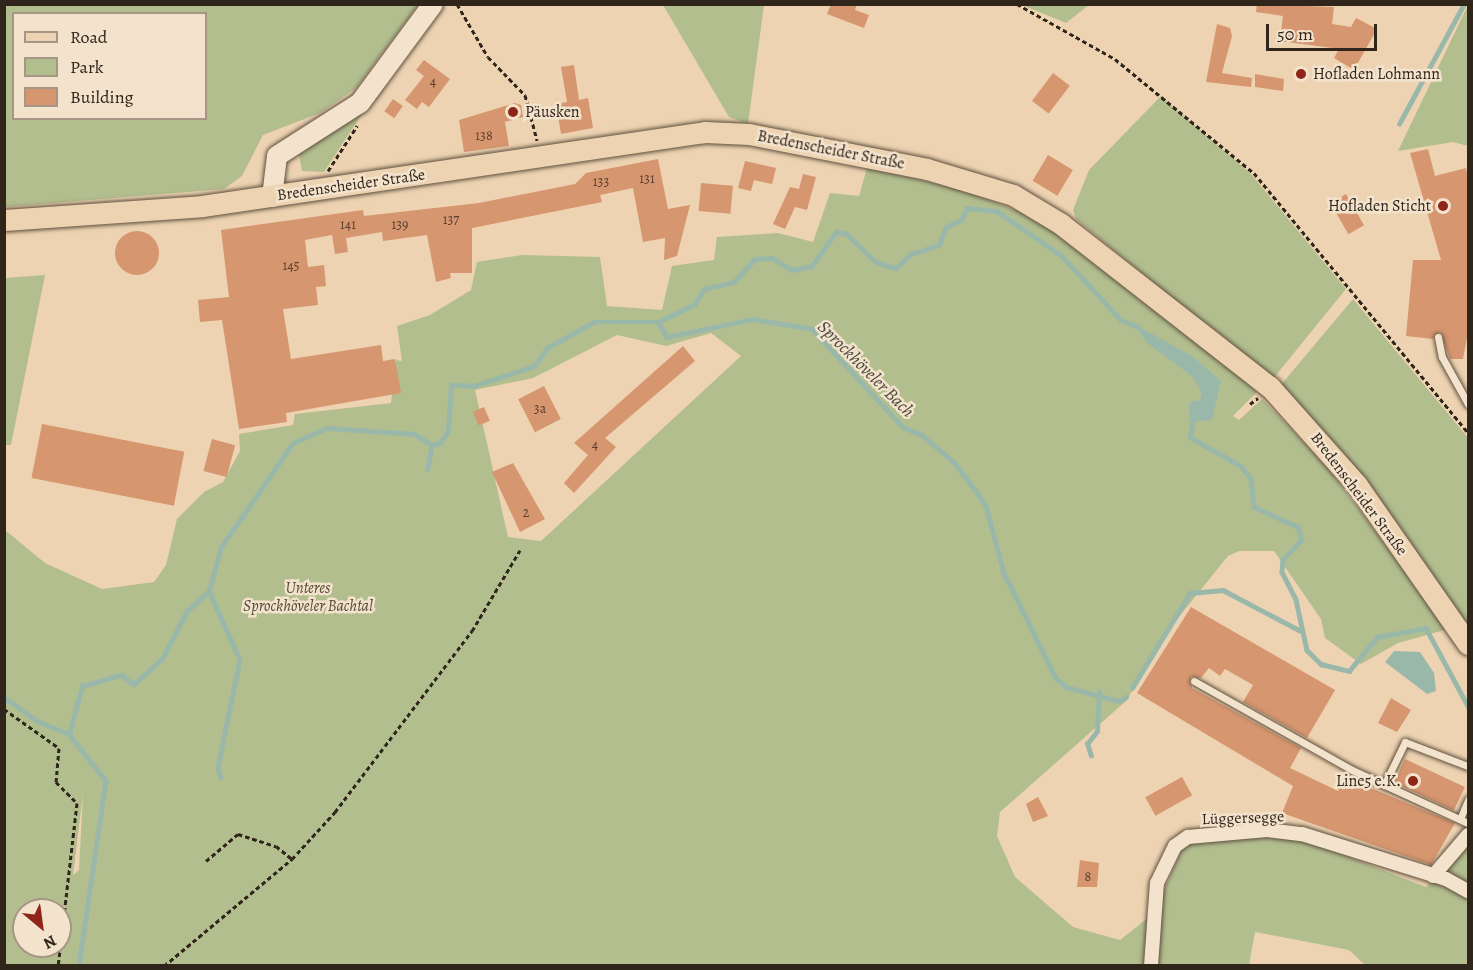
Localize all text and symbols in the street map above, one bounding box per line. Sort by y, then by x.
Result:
legend [12,12,207,120]
scale bar [1269,12,1380,50]
text: 50 m [1277,22,1313,46]
text: Road [70,25,107,49]
text: Park [70,55,104,79]
place label: Hofladen Lohmann [1313,64,1440,84]
marker: Hofladen Lohmann [1294,67,1308,81]
house number: 4 [430,74,436,90]
text: Building [70,85,134,109]
place label: Päusken [525,102,580,122]
marker: Päusken [506,105,520,119]
street label: Bredenscheider Straße [756,126,906,174]
house number: 138 [475,128,493,144]
street label: Bredenscheider Straße [276,165,426,205]
house number: 131 [639,171,655,187]
house number: 133 [593,174,609,190]
place label: Hofladen Sticht [1328,196,1431,216]
marker: Hofladen Sticht [1436,199,1450,213]
house number: 137 [443,212,459,228]
house number: 141 [340,217,356,233]
house number: 139 [392,217,408,233]
house number: 145 [282,258,300,274]
water label: Sprockhöveler Bach [813,316,919,422]
house number: 3a [534,401,546,417]
street label: Bredenscheider Straße [1306,429,1412,559]
house number: 4 [592,437,598,453]
house number: 2 [523,505,529,521]
park label: Unteres Sprockhöveler Bachtal [243,578,373,616]
place label: Line5 e.K. [1336,771,1401,791]
marker: Line5 e.K. [1406,774,1420,788]
street label: Lüggersegge [1201,807,1285,829]
house number: 8 [1085,869,1091,885]
north arrow [12,898,72,958]
text: N [39,930,60,954]

